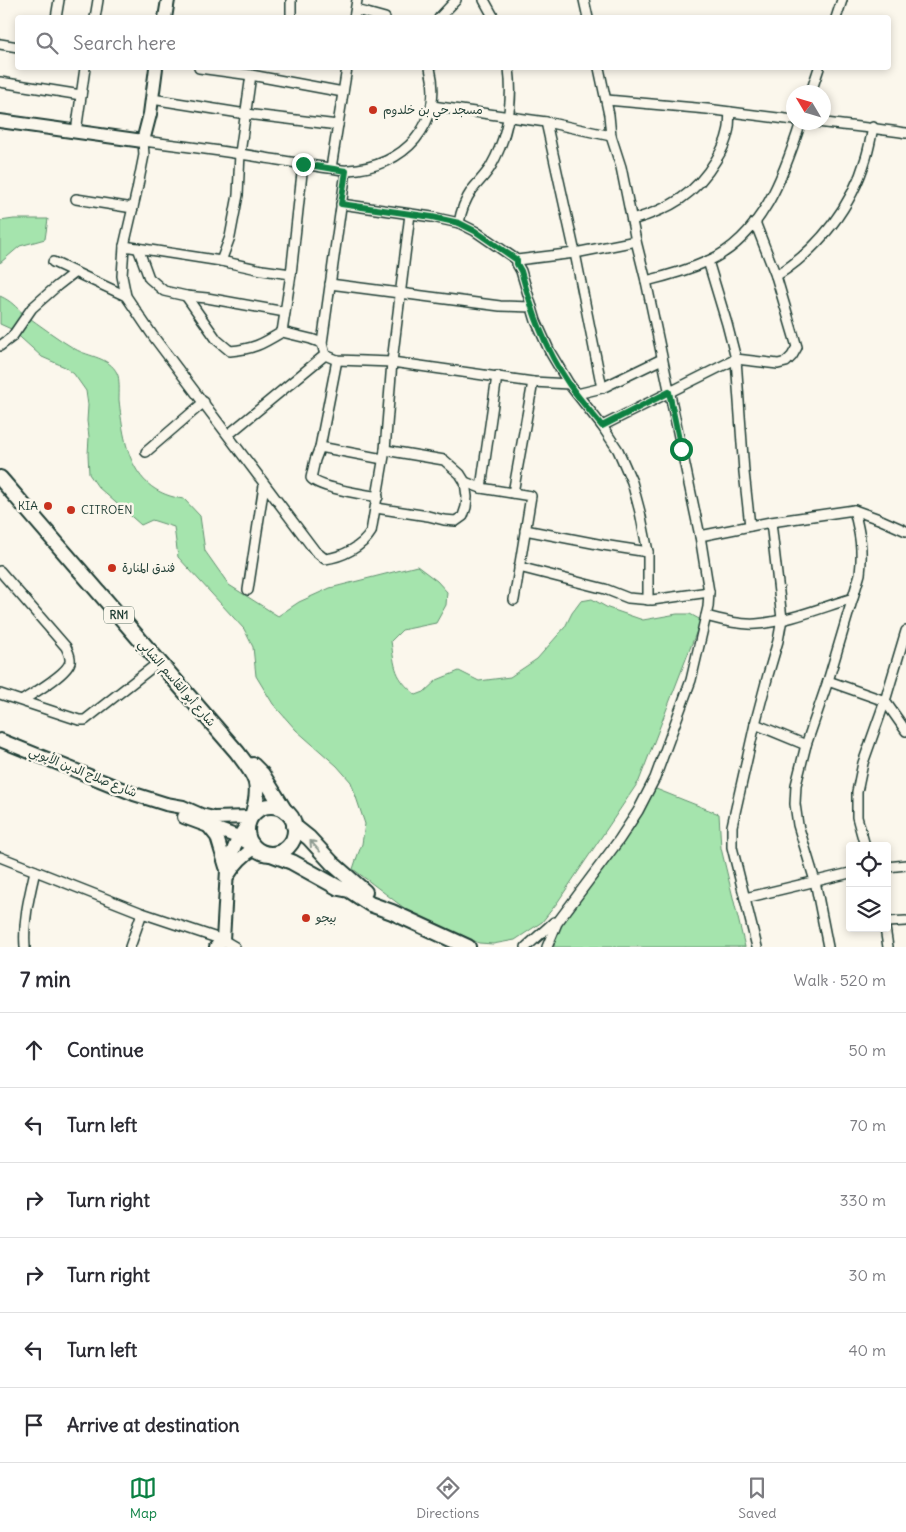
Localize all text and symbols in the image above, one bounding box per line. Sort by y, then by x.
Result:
search box [15,15,891,70]
icon: search [33,29,61,57]
text: Search here [73,31,176,55]
north arrow [786,85,831,130]
place label: مسجد حي بن خلدوم [383,102,483,121]
marker: مسجد حي بن خلدوم [367,104,379,116]
route end [292,153,315,176]
route start [670,438,693,461]
place label: KIA [18,498,38,513]
marker: KIA [42,500,54,512]
place label: CITROEN [81,502,133,517]
marker: CITROEN [65,504,77,516]
place label: فندق المنارة [122,560,175,575]
marker: فندق المنارة [106,562,118,574]
road number: RN1 [104,606,134,624]
street label: شارع أبو القاسم الشابي [133,636,219,732]
street label: شارع صلاح الدين الأيوبي [26,743,139,804]
one-way arrow [310,839,321,852]
map controls [846,842,891,932]
button: locate [846,842,891,887]
button: layers [846,887,891,932]
place label: بيجو [315,910,336,926]
marker: بيجو [300,912,312,924]
text: 7 min [20,966,71,993]
text: Walk · 520 m [794,970,886,990]
icon: ahead [20,1036,48,1064]
text: Continue [67,1038,144,1062]
text: 50 m [848,1040,886,1060]
icon: left [20,1111,48,1139]
text: Turn left [67,1113,137,1137]
text: 70 m [850,1115,886,1135]
icon: right [20,1186,48,1214]
text: Turn right [67,1188,150,1212]
text: 330 m [839,1190,886,1210]
icon: right [20,1261,48,1289]
text: Turn right [67,1263,150,1287]
text: 30 m [849,1265,886,1285]
icon: left [20,1336,48,1364]
text: Turn left [67,1338,137,1362]
text: 40 m [848,1340,886,1360]
icon: arrive [20,1411,48,1439]
text: Arrive at destination [67,1413,240,1437]
tab: Map [129,1474,157,1522]
tab: Directions [416,1474,479,1522]
tab: Saved [738,1474,777,1522]

